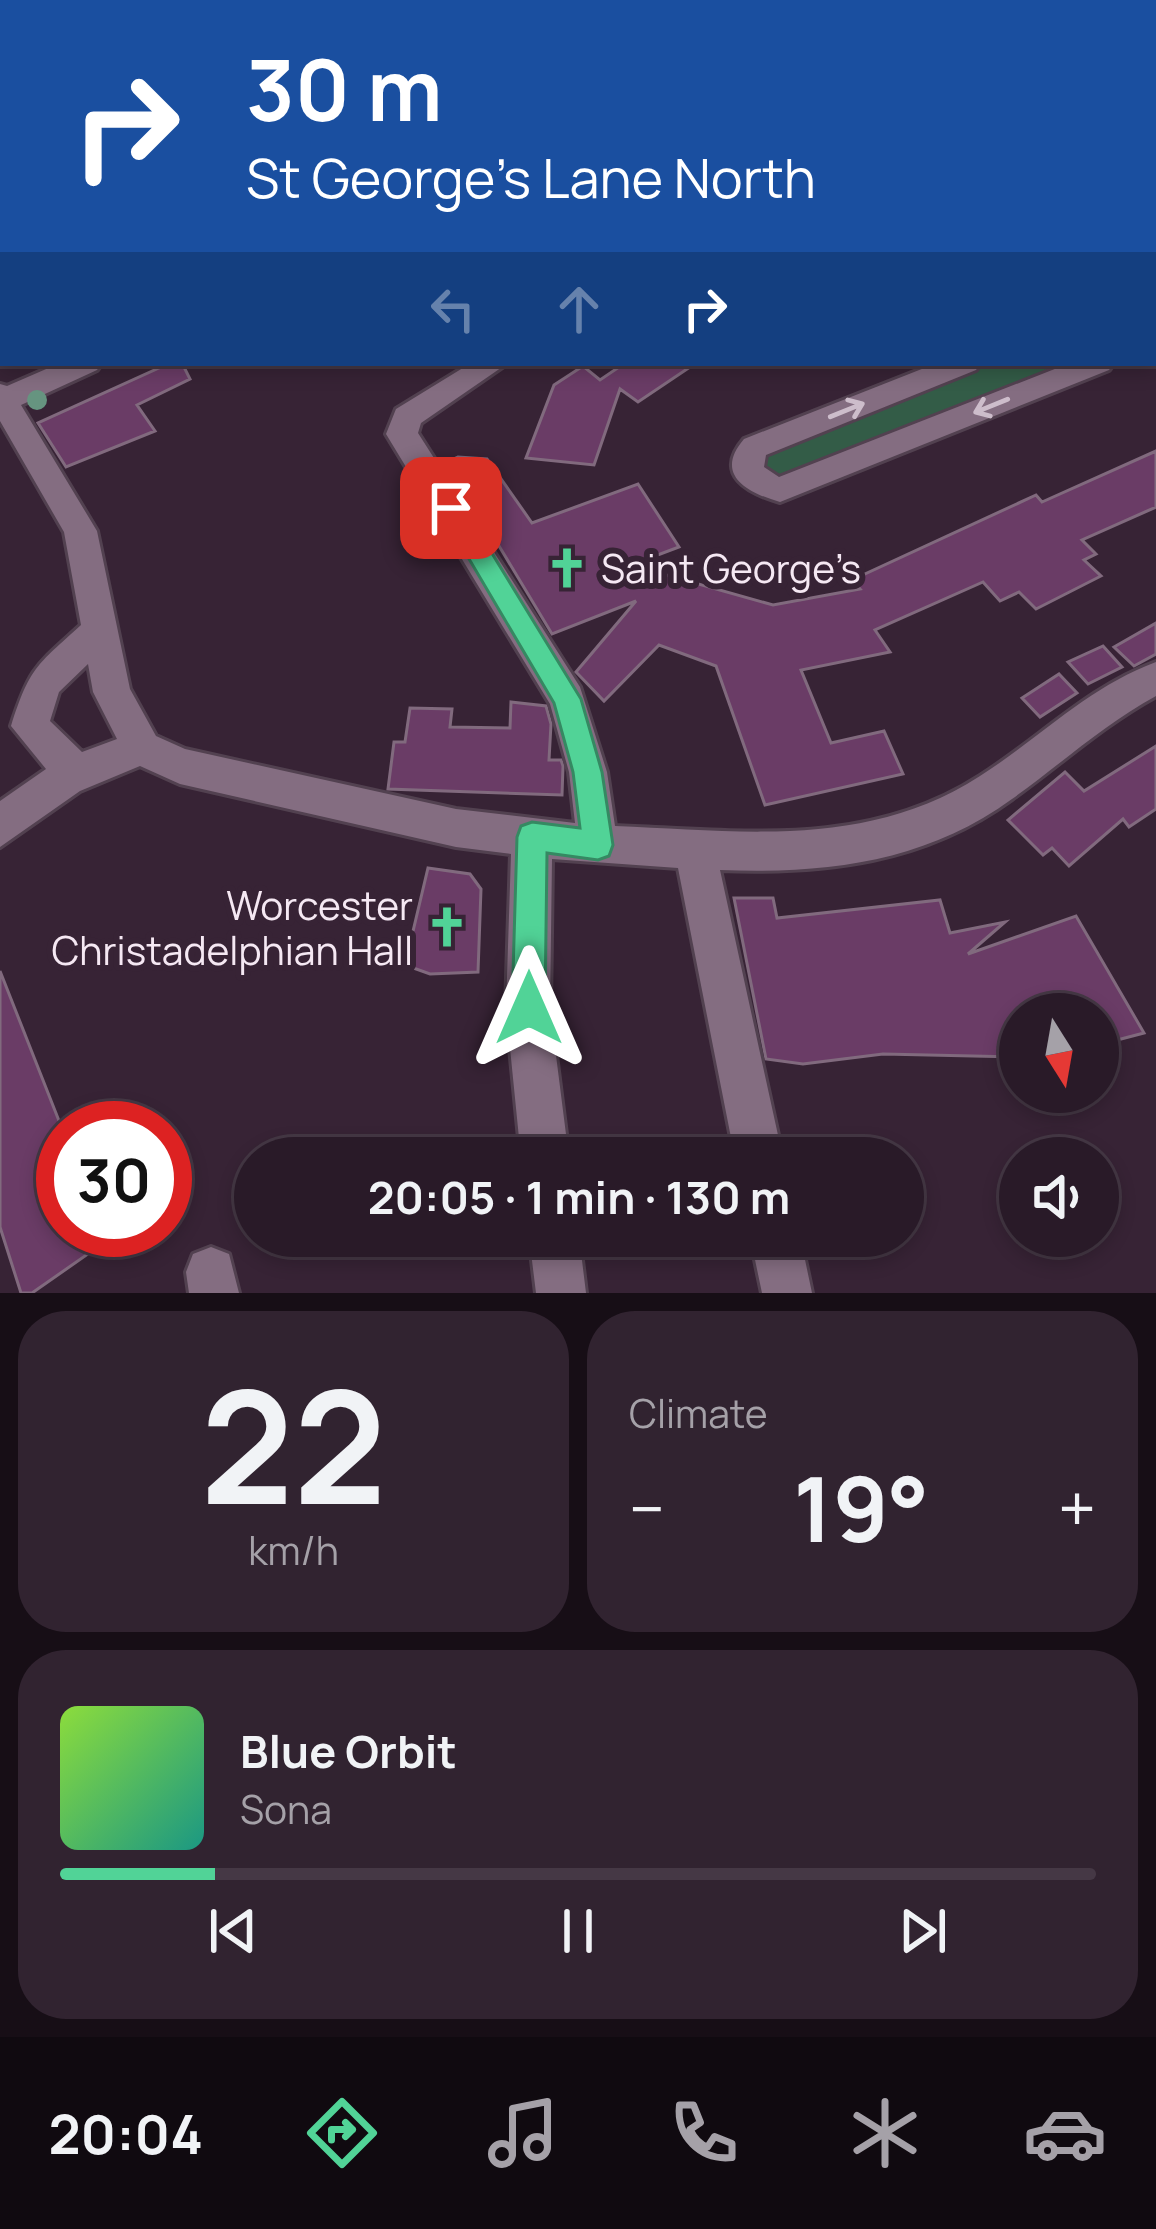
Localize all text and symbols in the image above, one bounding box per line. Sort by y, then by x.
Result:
text: 30 m [246,31,442,146]
icon: right [48,48,204,204]
text: St George's Lane North [246,140,816,214]
icon: left [420,276,486,342]
icon: ahead [546,276,612,342]
icon: right [672,276,738,342]
one-way arrow [973,397,1010,418]
one-way arrow [828,398,865,420]
pin [400,457,502,559]
icon: arrive [418,475,484,541]
place label: Saint George’s [601,541,861,595]
church icon: Saint George’s [544,545,590,591]
place label: Worcester Christadelphian Hall [51,878,413,977]
church icon: Worcester Christadelphian Hall [424,904,470,950]
position arrow [466,945,592,1071]
north arrow [999,993,1119,1113]
map controls [999,993,1119,1257]
speed limit sign: 30 [36,1101,192,1257]
button: sound [999,1137,1119,1257]
text: 20:05 · 1 min · 130 m [368,1166,790,1228]
text: 22 [201,1338,386,1551]
text: Climate [629,1386,768,1440]
text: 19° [793,1446,929,1569]
text: − [629,1463,665,1553]
text: + [1058,1463,1096,1553]
text: km/h [248,1523,339,1577]
text: Blue Orbit [240,1720,457,1782]
text: Sona [240,1782,332,1836]
icon: previous [200,1898,266,1964]
icon: pause [545,1898,611,1964]
icon: next [890,1898,956,1964]
icon: directions [300,2091,384,2175]
icon: music [481,2091,565,2175]
icon: phone [662,2091,746,2175]
icon: climate [843,2091,927,2175]
icon: car [1023,2091,1107,2175]
text: 20:04 [48,2096,203,2170]

